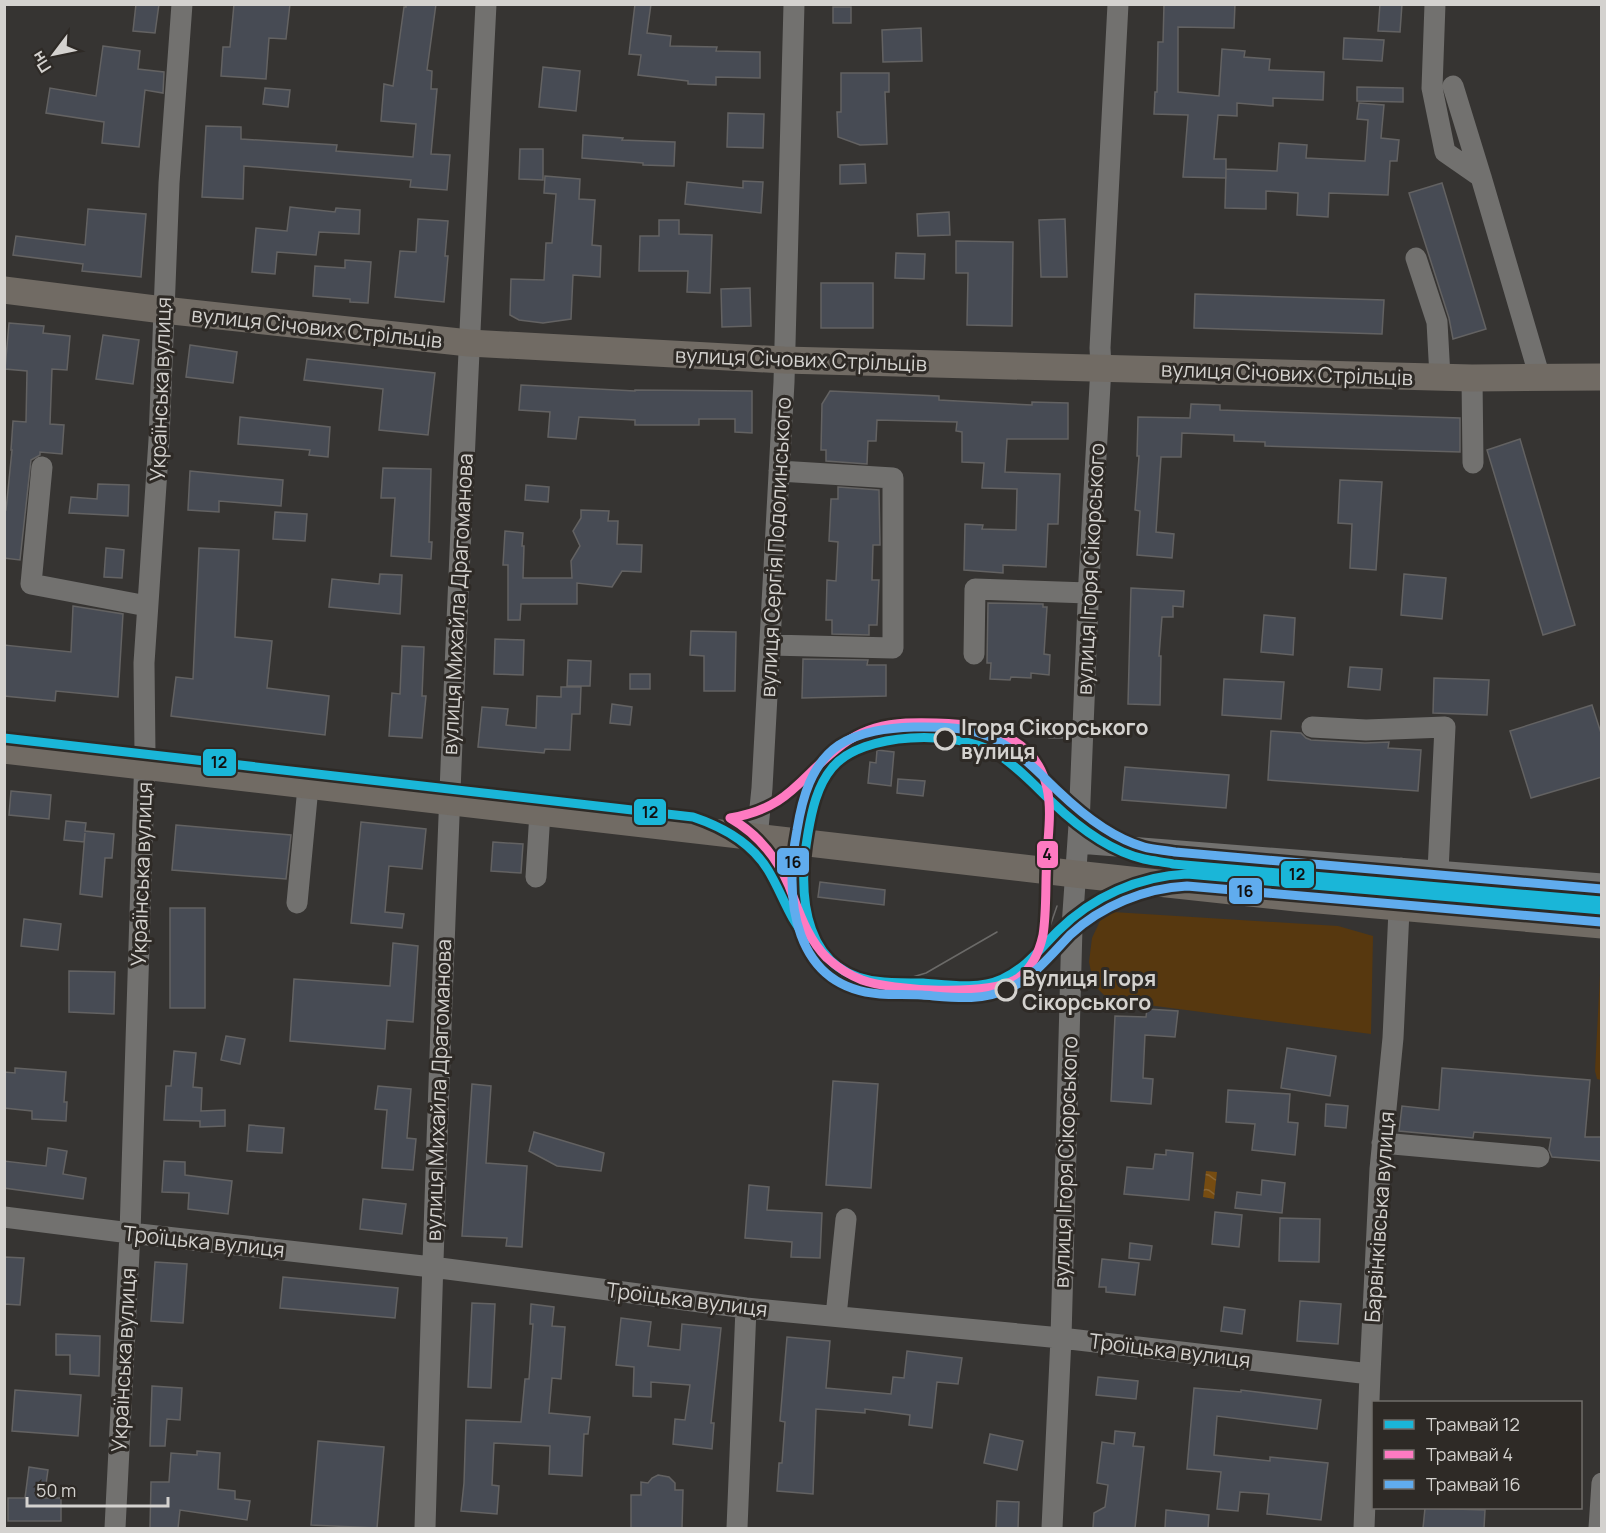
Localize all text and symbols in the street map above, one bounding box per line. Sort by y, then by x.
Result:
north arrow [24,24,84,84]
text: Пн [26,47,56,77]
street label: Українська вулиця [143,296,177,482]
street label: вулиця Січових Стрільців [190,300,444,354]
street label: вулиця Січових Стрільців [675,341,927,377]
street label: вулиця Січових Стрільців [1161,355,1413,391]
street label: вулиця Сергія Подолинського [753,396,797,698]
street label: вулиця Ігоря Сікорського [1069,442,1111,696]
street label: вулиця Михайла Драгоманова [435,452,479,756]
place label: Ігоря Сікорського вулиця [961,713,1148,765]
marker: Ігоря Сікорського вулиця [934,728,956,750]
line badge: 12 [202,748,237,777]
text: 12 [211,751,227,773]
street label: Українська вулиця [124,781,158,967]
line badge: 12 [633,798,667,826]
text: 12 [642,801,658,823]
line badge: 4 [1036,840,1059,869]
text: 4 [1042,843,1052,865]
line badge: 16 [776,847,810,876]
text: 16 [785,851,802,873]
line badge: 12 [1280,860,1315,889]
text: 12 [1289,863,1305,885]
line badge: 16 [1228,877,1263,905]
text: 16 [1237,880,1254,902]
street label: вулиця Михайла Драгоманова [419,939,457,1241]
place label: Вулиця Ігоря Сікорського [1022,964,1156,1016]
marker: Вулиця Ігоря Сікорського [995,979,1017,1001]
street label: вулиця Ігоря Сікорського [1047,1035,1083,1289]
street label: Барвінківська вулиця [1358,1111,1400,1323]
street label: Троїцька вулиця [122,1219,286,1263]
street label: Українська вулиця [104,1267,142,1453]
street label: Троїцька вулиця [605,1275,769,1323]
street label: Троїцька вулиця [1088,1326,1252,1374]
legend [1372,1401,1582,1509]
text: Трамвай 12 [1426,1412,1520,1436]
text: Трамвай 4 [1426,1442,1513,1466]
scale bar [27,1470,168,1508]
text: Трамвай 16 [1426,1472,1521,1496]
text: 50 m [36,1478,76,1502]

